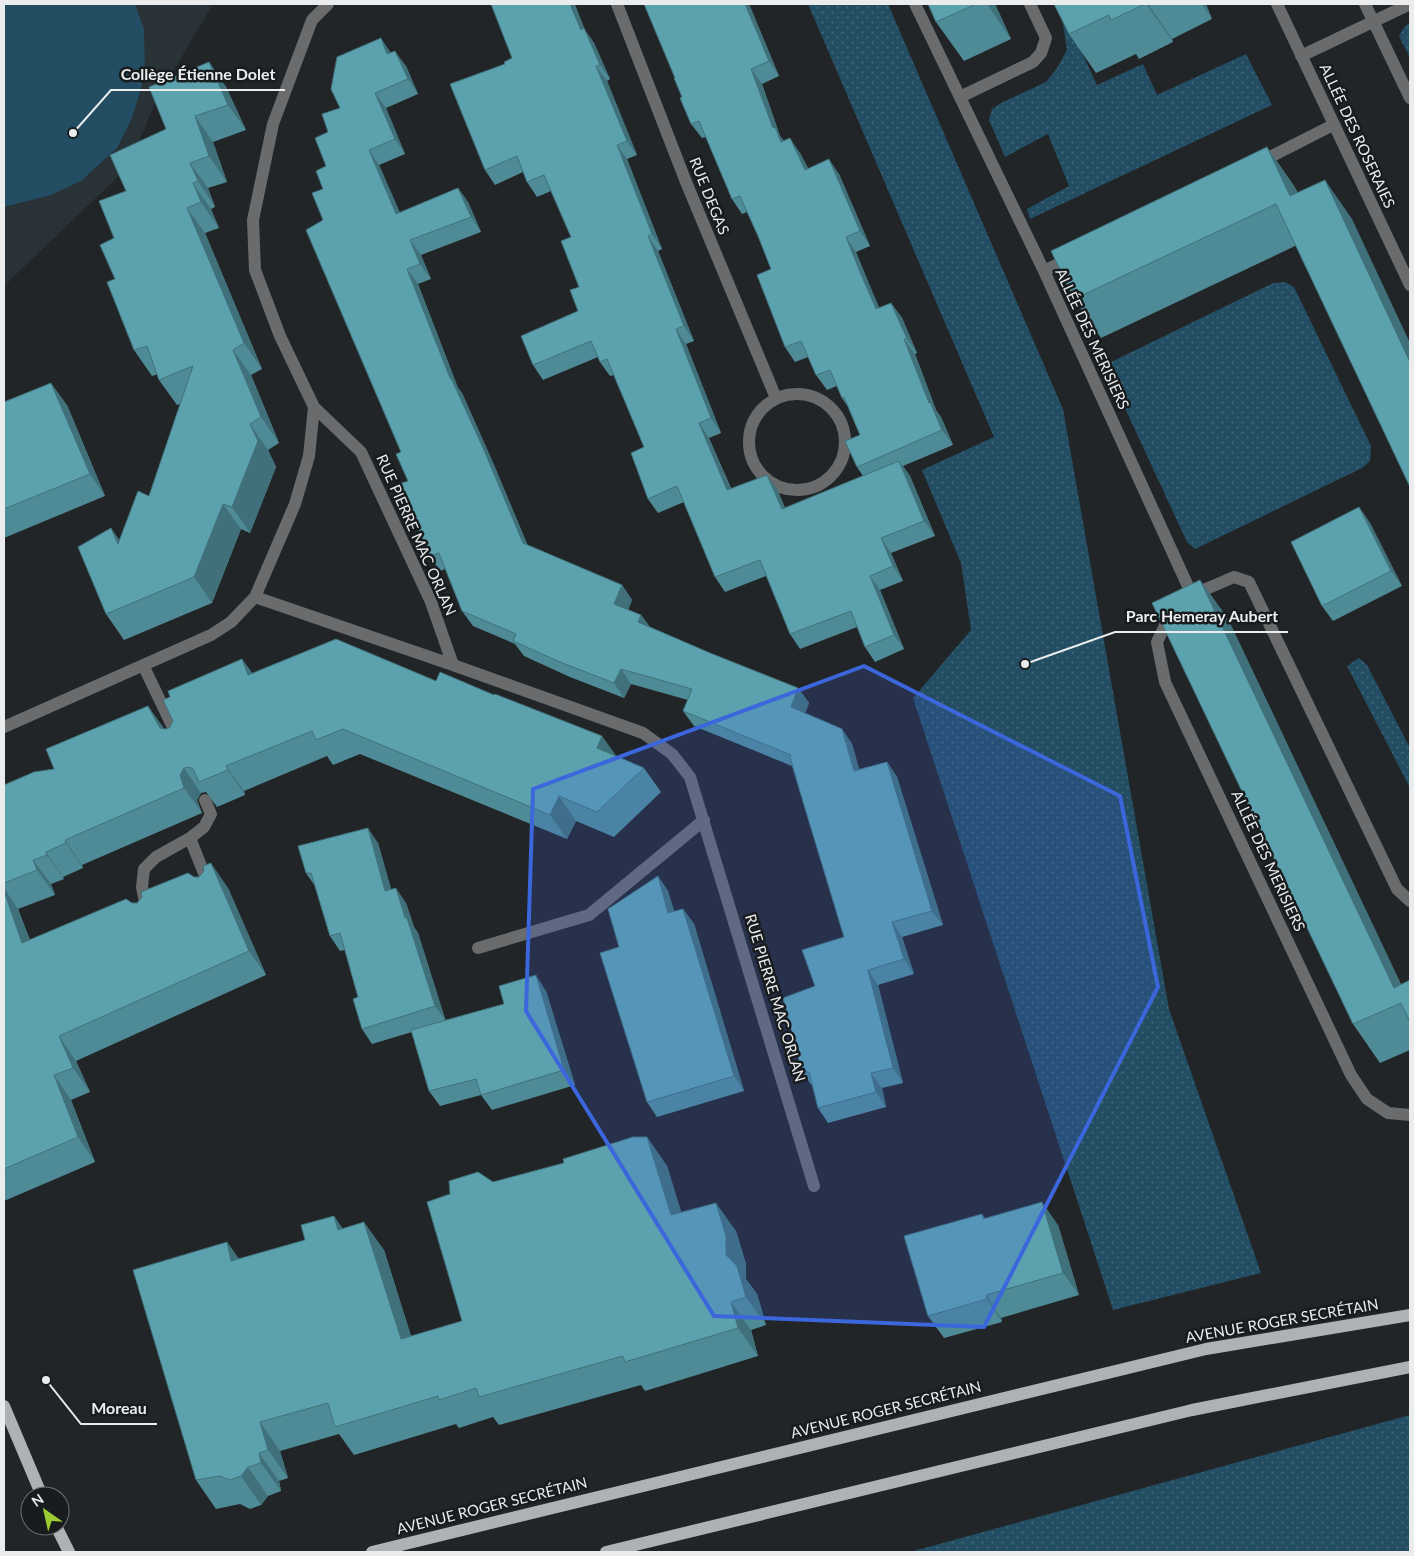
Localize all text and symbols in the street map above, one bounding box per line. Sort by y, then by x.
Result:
callout: Collège Étienne Dolet [111,59,285,90]
street label: ALLÉE DES ROSERAIES [1316,60,1399,211]
text: Collège Étienne Dolet [121,64,275,83]
street label: RUE DEGAS [686,154,734,237]
street label: ALLÉE DES MERISIERS [1052,265,1133,412]
street label: RUE PIERRE MAC ORLAN [373,451,461,618]
callout: Parc Hemeray Aubert [1115,601,1288,632]
text: Parc Hemeray Aubert [1126,606,1278,625]
street label: ALLÉE DES MERISIERS [1228,787,1309,934]
street label: RUE PIERRE MAC ORLAN [742,912,810,1084]
street label: AVENUE ROGER SECRÉTAIN [1184,1294,1380,1346]
street label: AVENUE ROGER SECRÉTAIN [789,1377,983,1441]
callout: Moreau [81,1393,157,1424]
text: Moreau [91,1398,147,1417]
street label: AVENUE ROGER SECRÉTAIN [395,1473,589,1537]
north arrow [20,1486,70,1536]
text: N [28,1490,47,1510]

